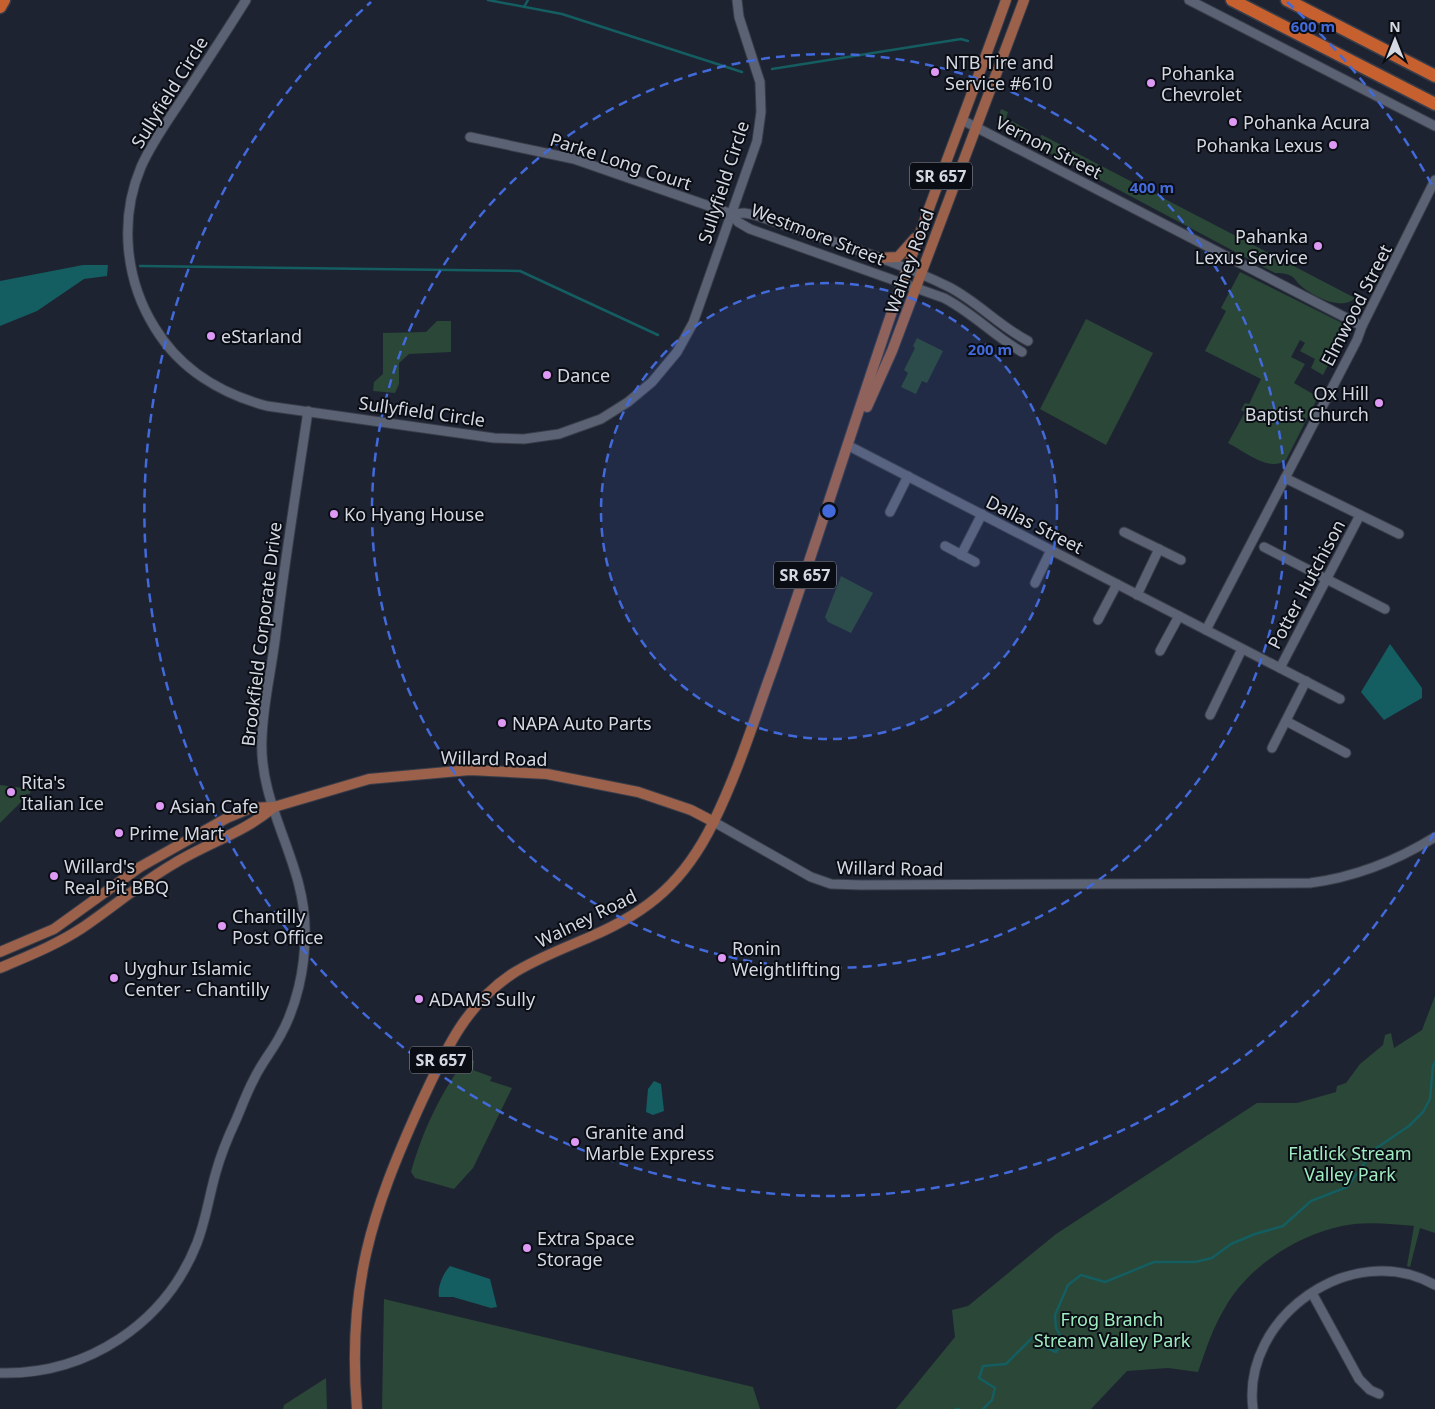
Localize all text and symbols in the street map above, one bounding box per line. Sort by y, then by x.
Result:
north arrow [1370,15,1420,65]
text: 600 m [1291,16,1335,36]
text: N [1389,17,1401,36]
street label: Sullyfield Circle [125,32,213,152]
place label: NTB Tire and Service #610 [945,50,1054,95]
place label: Pohanka Chevrolet [1161,61,1242,106]
marker: NTB Tire and Service #610 [929,66,941,78]
marker: Pohanka Chevrolet [1145,77,1157,89]
street label: Vernon Street [992,110,1107,184]
place label: Pohanka Acura [1243,110,1370,134]
marker: Pohanka Acura [1227,116,1239,128]
street label: Sullyfield Circle [692,118,754,246]
street label: Parke Long Court [547,127,695,195]
place label: Pohanka Lexus [1196,133,1323,157]
marker: Pohanka Lexus [1327,139,1339,151]
road number: SR 657 [910,162,972,190]
text: 400 m [1130,177,1174,197]
street label: Westmore Street [748,197,889,271]
street label: Walney Road [879,206,939,316]
place label: Pahanka Lexus Service [1195,224,1308,269]
marker: Pahanka Lexus Service [1312,240,1324,252]
street label: Elmwood Street [1315,240,1397,370]
place label: eStarland [221,324,302,348]
marker: eStarland [205,330,217,342]
text: 200 m [968,339,1012,359]
place label: Dance [557,363,610,387]
marker: Dance [541,369,553,381]
place label: Ox Hill Baptist Church [1245,381,1369,426]
street label: Sullyfield Circle [357,390,487,432]
marker: Ox Hill Baptist Church [1373,397,1385,409]
street label: Dallas Street [982,489,1088,559]
place label: Ko Hyang House [344,502,484,526]
centre of rings [820,502,838,520]
marker: Ko Hyang House [328,508,340,520]
street label: Potter Hutchison [1262,515,1350,653]
street label: Brookfield Corporate Drive [235,520,287,748]
road number: SR 657 [774,562,836,588]
place label: NAPA Auto Parts [512,711,652,735]
marker: NAPA Auto Parts [496,717,508,729]
street label: Willard Road [440,745,548,771]
place label: Rita's Italian Ice [21,770,104,815]
marker: Rita's Italian Ice [5,786,17,798]
place label: Asian Cafe [170,794,259,818]
marker: Asian Cafe [154,800,166,812]
place label: Prime Mart [129,821,224,845]
marker: Prime Mart [113,827,125,839]
place label: Willard's Real Pit BBQ [64,854,169,899]
street label: Willard Road [836,855,944,881]
marker: Willard's Real Pit BBQ [48,870,60,882]
street label: Walney Road [532,883,640,953]
place label: Chantilly Post Office [232,904,323,949]
marker: Chantilly Post Office [216,920,228,932]
place label: Ronin Weightlifting [732,936,841,981]
marker: Ronin Weightlifting [716,952,728,964]
place label: Uyghur Islamic Center - Chantilly [124,956,270,1001]
marker: Uyghur Islamic Center - Chantilly [108,972,120,984]
place label: ADAMS Sully [429,987,536,1011]
marker: ADAMS Sully [413,993,425,1005]
road number: SR 657 [410,1046,472,1074]
place label: Granite and Marble Express [585,1120,714,1165]
marker: Granite and Marble Express [569,1136,581,1148]
park label: Flatlick Stream Valley Park [1288,1141,1412,1186]
place label: Extra Space Storage [537,1226,635,1271]
marker: Extra Space Storage [521,1242,533,1254]
park label: Frog Branch Stream Valley Park [1034,1307,1191,1352]

